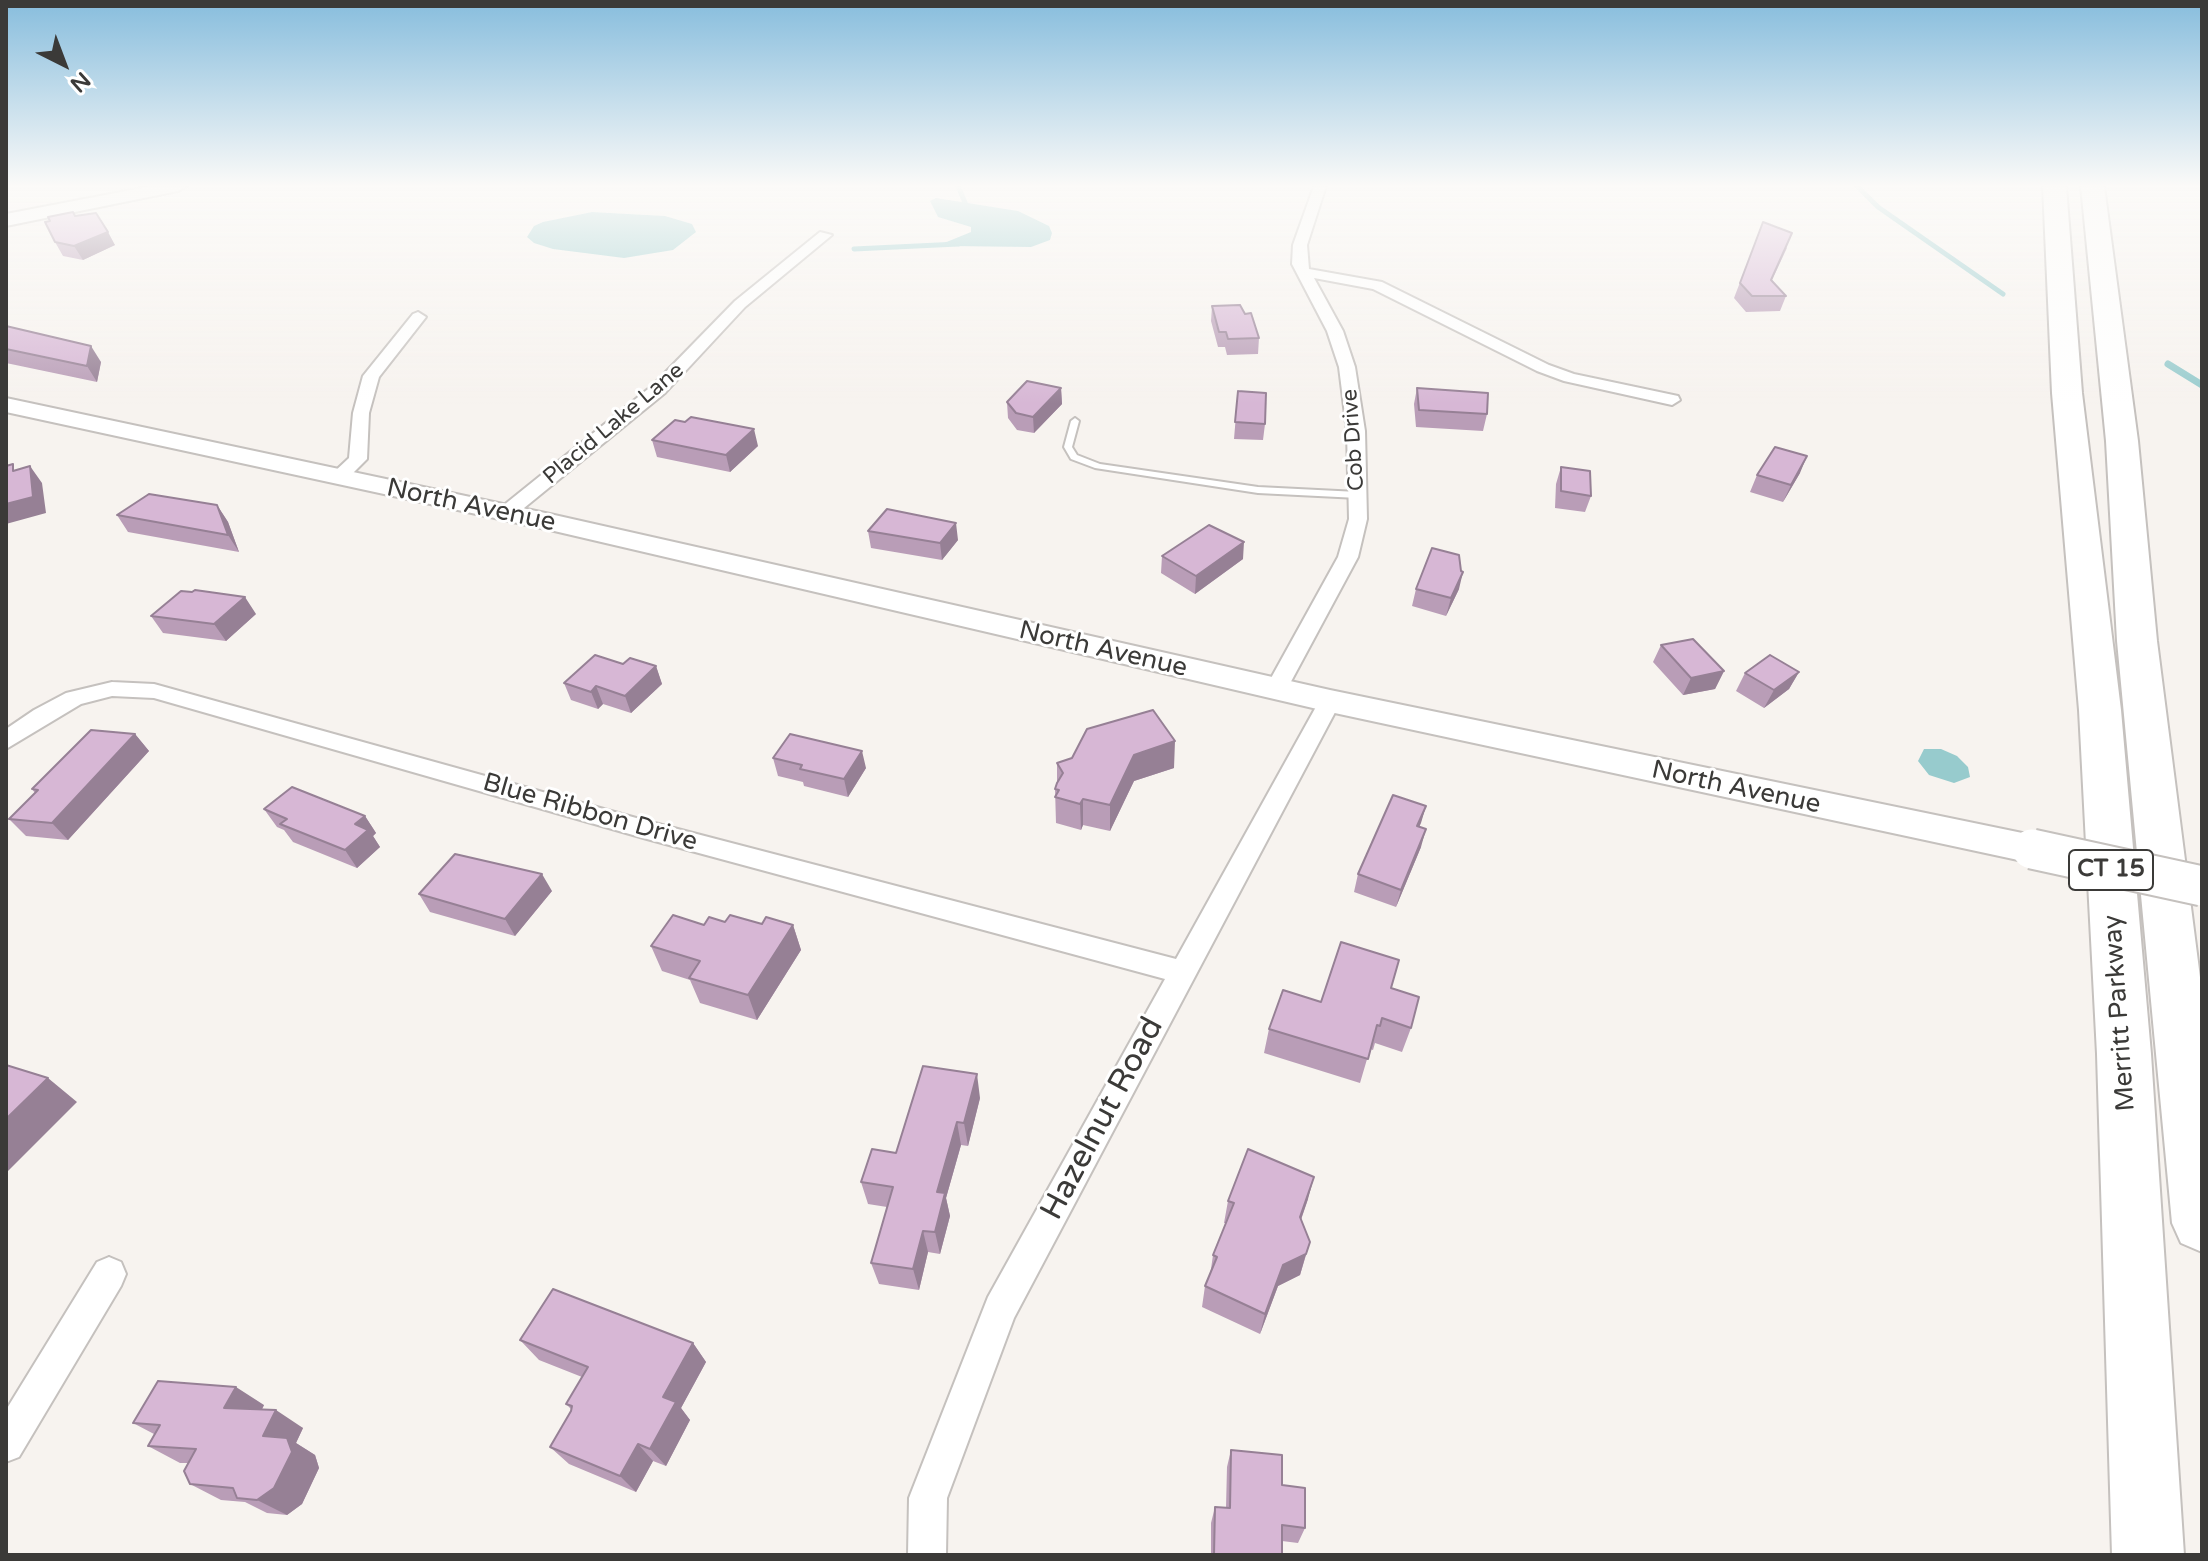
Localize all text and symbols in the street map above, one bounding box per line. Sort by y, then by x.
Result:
north arrow [24,24,104,104]
text: N [65,66,95,97]
street label: Placid Lake Lane [538,358,690,490]
street label: Cob Drive [1337,388,1371,492]
street label: North Avenue [384,473,558,539]
street label: North Avenue [1016,615,1190,685]
street label: North Avenue [1649,755,1823,821]
street label: Blue Ribbon Drive [479,767,701,859]
road number: CT 15 [2069,850,2153,890]
street label: Merritt Parkway [2098,914,2142,1112]
street label: Hazelnut Road [1033,1011,1173,1227]

